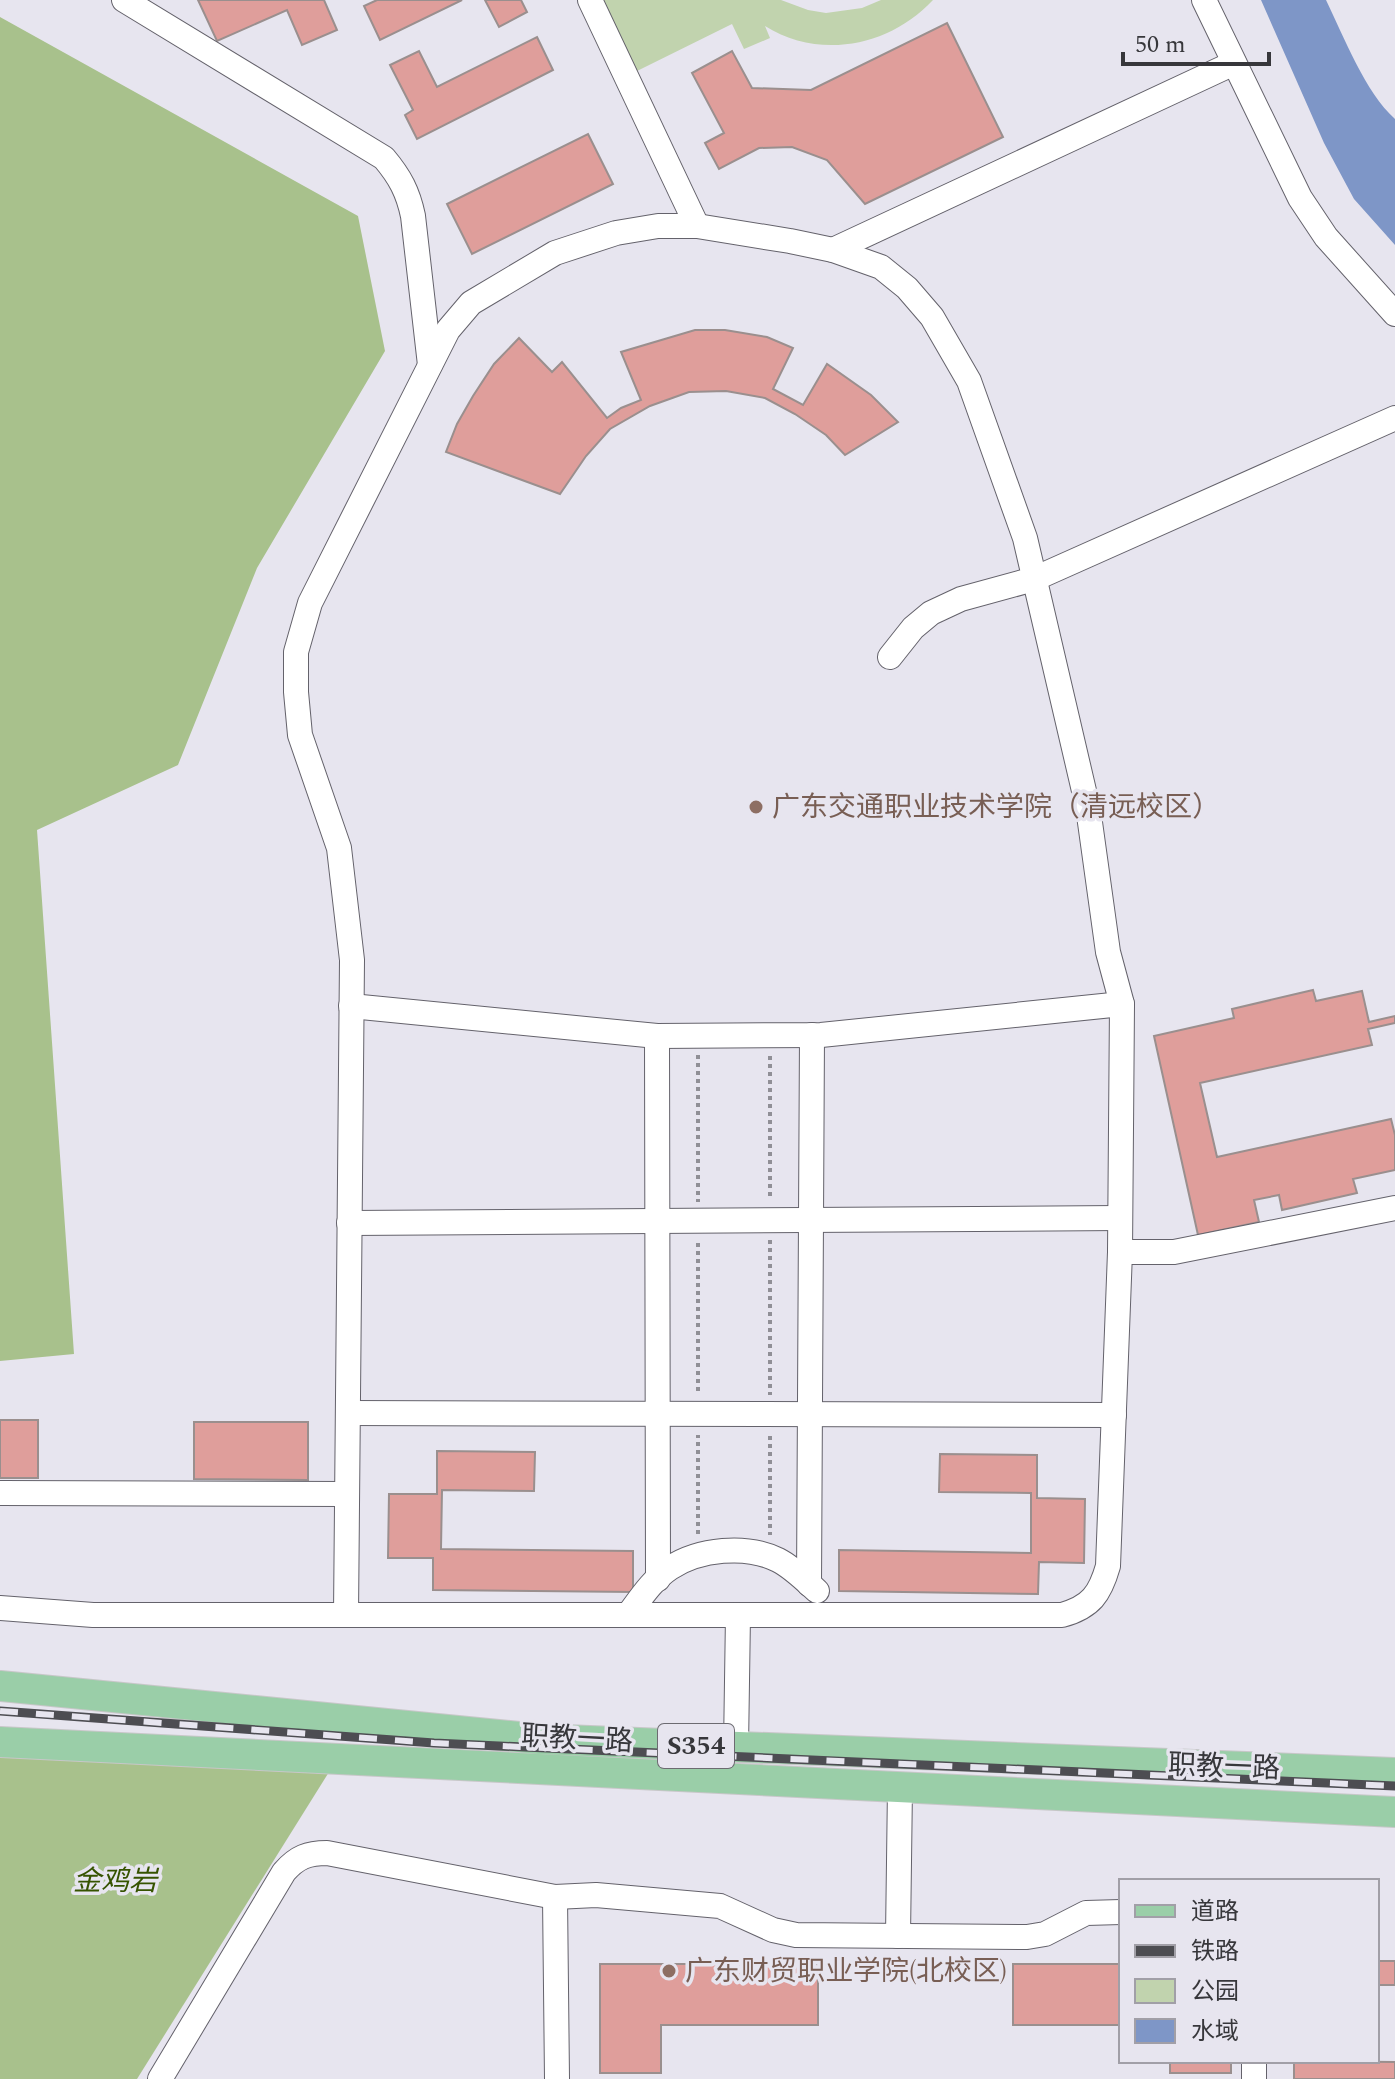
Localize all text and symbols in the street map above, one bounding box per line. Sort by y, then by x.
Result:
scale bar [1123,16,1269,66]
text: 50 m [1135,27,1186,63]
place label: 广东交通职业技术学院（清远校区） [772,786,1220,829]
marker: 广东交通职业技术学院（清远校区） [747,798,765,816]
street label: 职教一路 [520,1715,634,1763]
road number: S354 [658,1724,734,1768]
street label: 职教一路 [1167,1744,1281,1790]
park label: 金鸡岩 [73,1860,160,1903]
legend [1119,1879,1379,2063]
text: 道路 [1191,1894,1239,1930]
text: 铁路 [1191,1934,1239,1970]
place label: 广东财贸职业学院(北校区) [685,1950,1007,1993]
marker: 广东财贸职业学院(北校区) [660,1962,678,1980]
text: 公园 [1191,1974,1239,2010]
text: 水域 [1191,2014,1239,2050]

